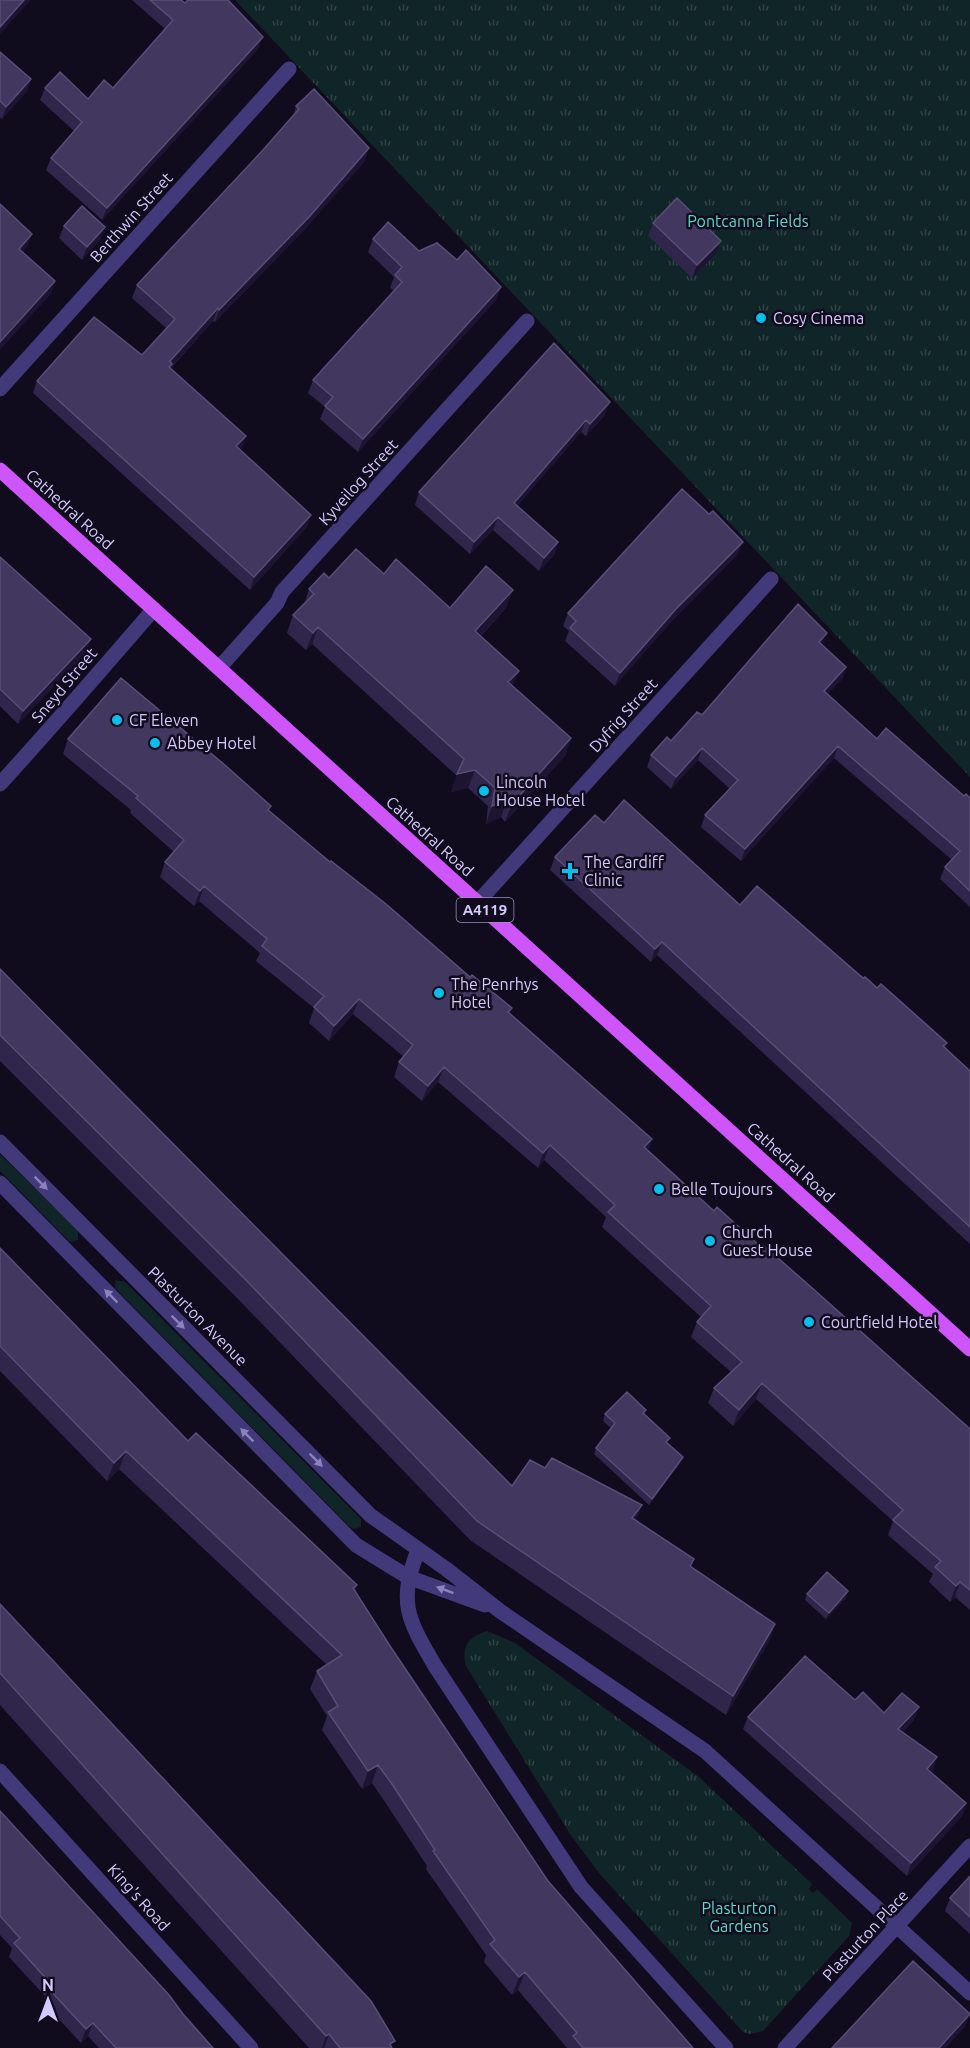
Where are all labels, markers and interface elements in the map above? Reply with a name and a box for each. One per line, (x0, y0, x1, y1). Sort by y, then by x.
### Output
street label: Berthwin Street (86, 168, 176, 265)
park label: Pontcanna Fields (687, 212, 809, 230)
place label: Cosy Cinema (773, 309, 864, 327)
marker: Cosy Cinema (754, 311, 768, 325)
street label: Kyveilog Street (315, 435, 402, 529)
street label: Cathedral Road (23, 465, 117, 553)
street label: Sneyd Street (28, 644, 101, 726)
street label: Dyfrig Street (585, 674, 661, 755)
place label: CF Eleven (129, 711, 199, 729)
marker: CF Eleven (110, 713, 124, 727)
place label: Abbey Hotel (167, 734, 256, 752)
marker: Abbey Hotel (148, 736, 162, 750)
place label: Lincoln House Hotel (496, 773, 585, 809)
marker: Lincoln House Hotel (477, 784, 491, 798)
street label: Cathedral Road (383, 792, 477, 880)
place label: The Cardiff Clinic (584, 853, 665, 889)
marker: The Cardiff Clinic (561, 862, 579, 880)
road number: A4119 (456, 898, 514, 922)
place label: The Penrhys Hotel (451, 975, 538, 1011)
marker: The Penrhys Hotel (432, 986, 446, 1000)
street label: Cathedral Road (744, 1118, 838, 1206)
one-way arrow (34, 1176, 48, 1190)
place label: Belle Toujours (671, 1180, 773, 1198)
marker: Belle Toujours (652, 1182, 666, 1196)
place label: Church Guest House (722, 1223, 813, 1259)
marker: Church Guest House (703, 1234, 717, 1248)
street label: Plasturton Avenue (145, 1263, 251, 1369)
one-way arrow (104, 1289, 118, 1303)
place label: Courtfield Hotel (821, 1313, 937, 1331)
one-way arrow (171, 1315, 186, 1329)
marker: Courtfield Hotel (802, 1315, 816, 1329)
one-way arrow (241, 1428, 255, 1442)
one-way arrow (308, 1453, 322, 1467)
one-way arrow (436, 1585, 454, 1595)
street label: King's Road (104, 1860, 174, 1934)
street label: Plasturton Place (818, 1886, 912, 1984)
park label: Plasturton Gardens (701, 1899, 777, 1935)
north arrow (18, 1970, 78, 2030)
text: N (42, 1976, 54, 1994)

